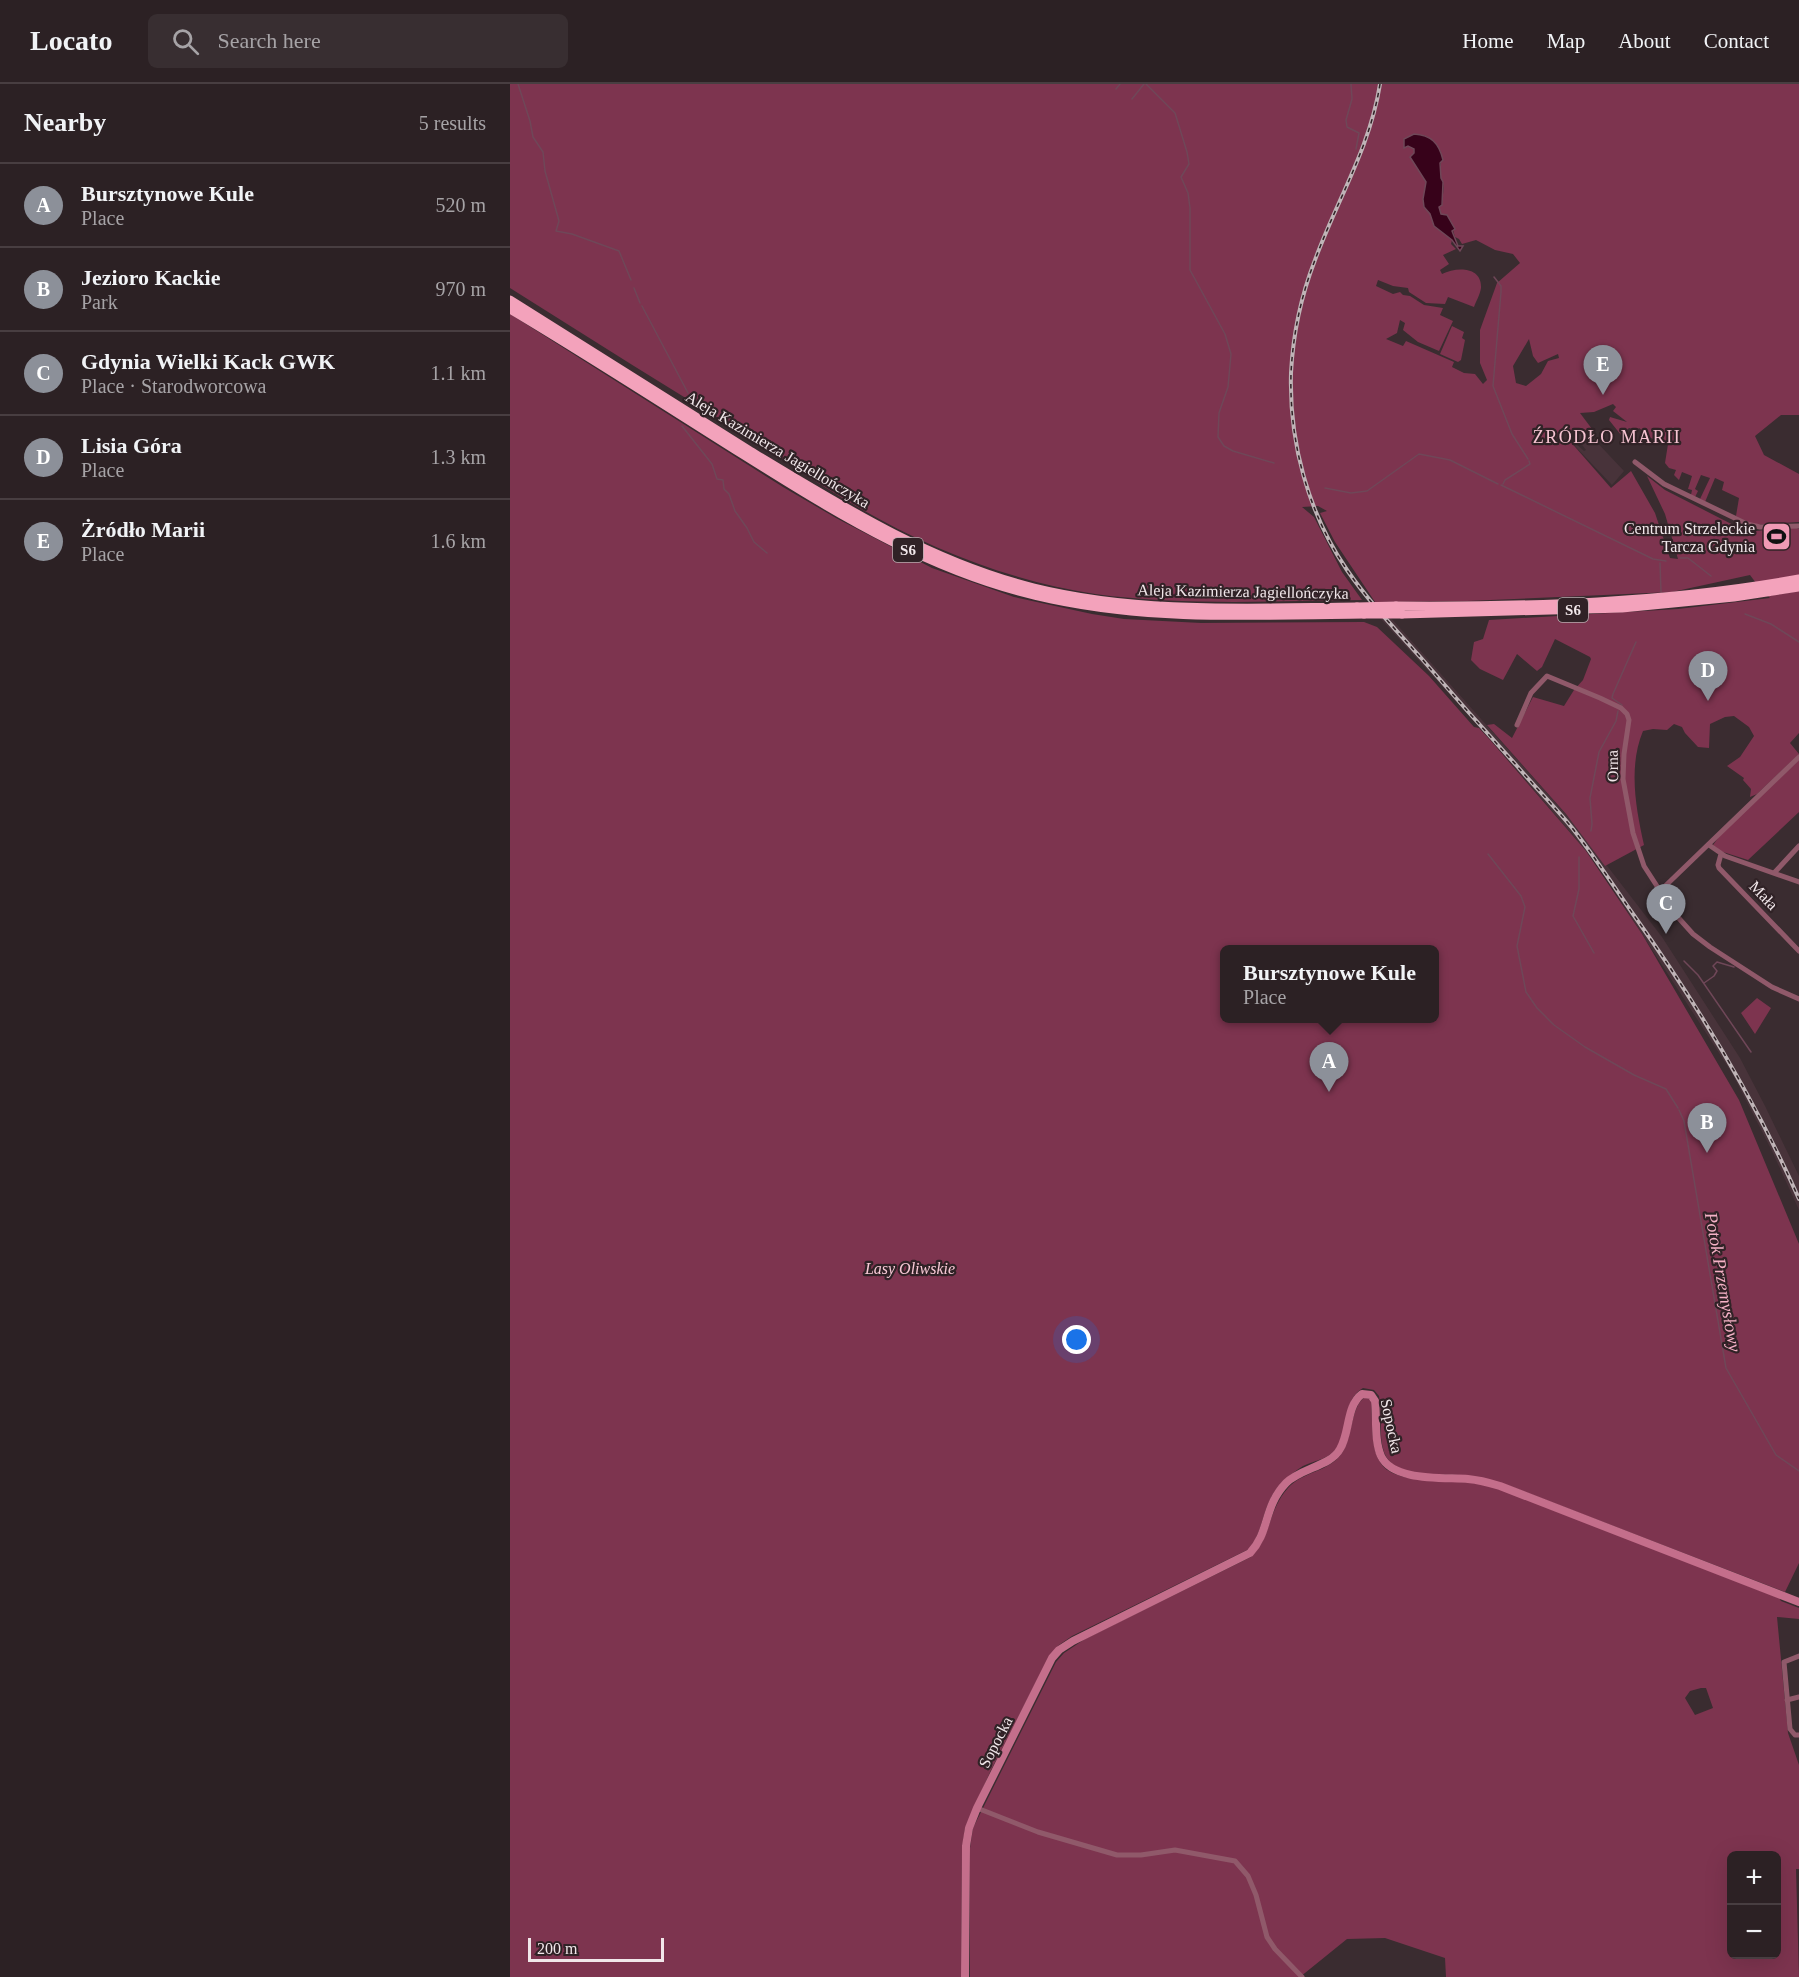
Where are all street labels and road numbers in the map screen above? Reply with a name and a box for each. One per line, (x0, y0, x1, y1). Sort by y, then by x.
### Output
street label: Aleja Kazimierza Jagiellończyka (682, 388, 873, 512)
road number: S6 (893, 538, 923, 562)
street label: Aleja Kazimierza Jagiellończyka (1137, 581, 1349, 603)
road number: S6 (1558, 598, 1588, 622)
street label: Orna (1604, 750, 1621, 782)
street label: Mała (1746, 878, 1781, 913)
street label: Sopocka (1376, 1397, 1406, 1455)
street label: Sopocka (975, 1714, 1016, 1771)

